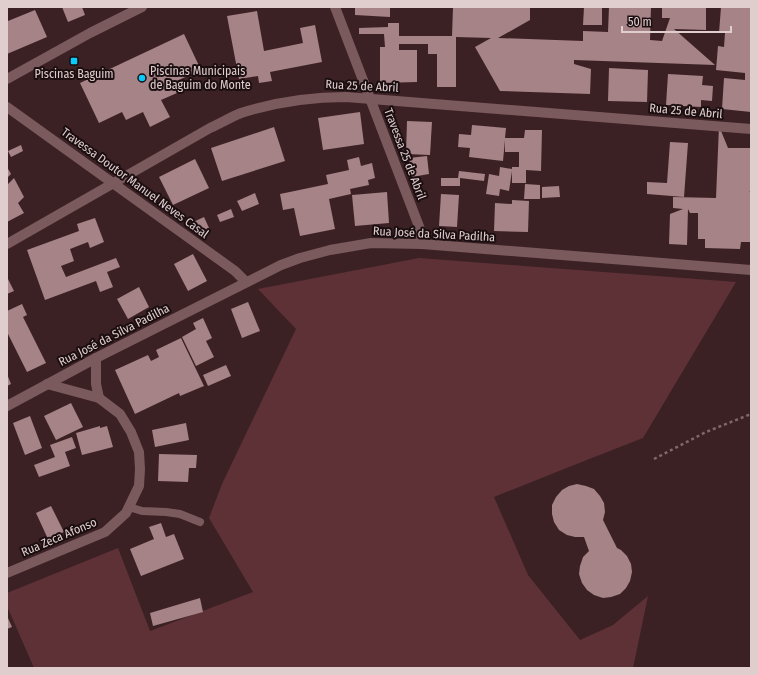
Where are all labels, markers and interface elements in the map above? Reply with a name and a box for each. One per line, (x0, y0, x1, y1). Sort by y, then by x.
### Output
scale bar (622, 8, 731, 34)
text: 50 m (628, 15, 652, 29)
marker: Piscinas Baguim (69, 56, 79, 66)
place label: Piscinas Municipais de Baguim do Monte (150, 64, 251, 92)
place label: Piscinas Baguim (34, 67, 114, 81)
marker: Piscinas Municipais de Baguim do Monte (137, 73, 147, 83)
street label: Rua 25 de Abril (325, 77, 399, 95)
street label: Rua 25 de Abril (649, 101, 723, 121)
street label: Travessa 25 de Abril (381, 106, 429, 202)
street label: Travessa Doutor Manuel Neves Casal (59, 125, 211, 241)
street label: Rua José da Silva Padilha (373, 224, 496, 244)
street label: Rua José da Silva Padilha (56, 301, 172, 369)
street label: Rua Zeca Afonso (19, 515, 99, 559)

